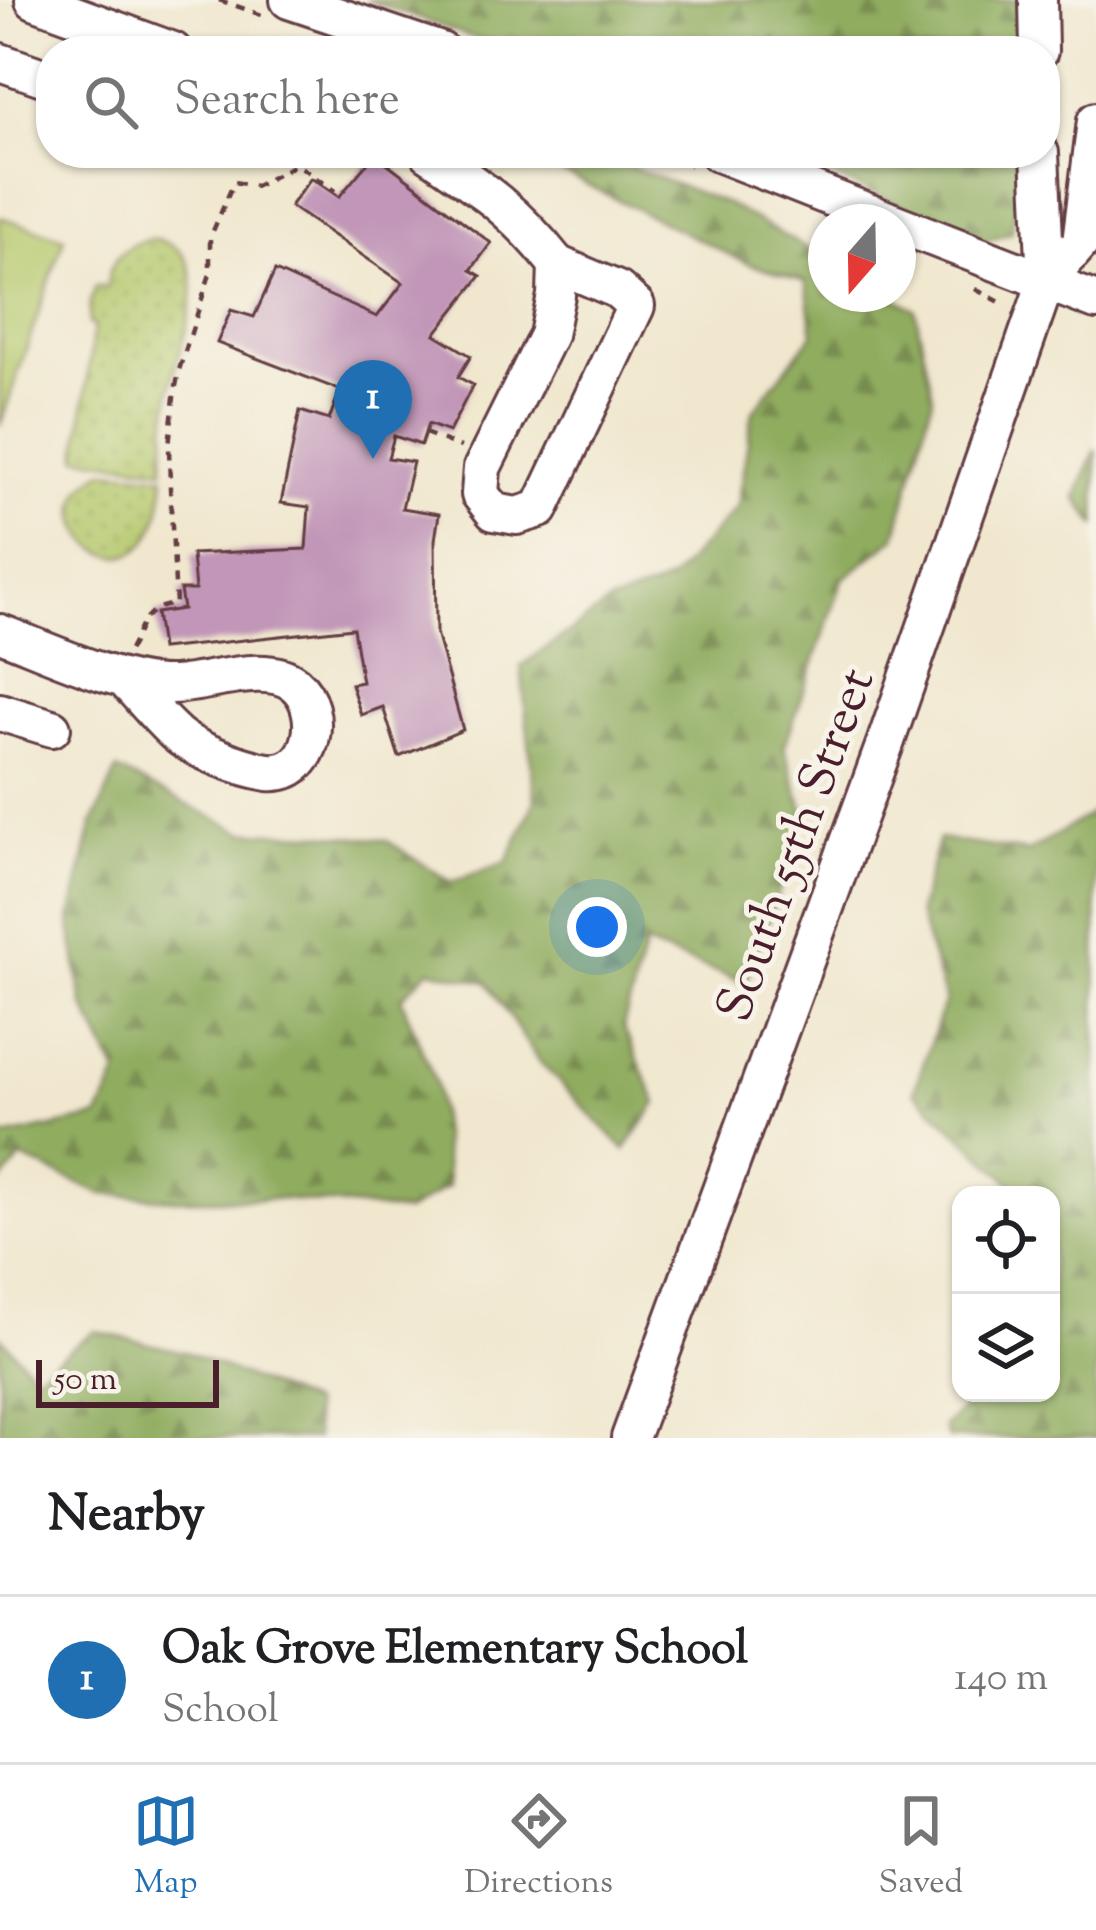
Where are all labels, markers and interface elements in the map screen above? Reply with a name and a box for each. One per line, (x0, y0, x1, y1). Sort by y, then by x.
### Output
search box (36, 36, 1060, 168)
icon: search (78, 69, 144, 135)
text: Search here (174, 70, 400, 135)
north arrow (808, 204, 916, 312)
pin: 1 (334, 360, 412, 459)
street label: South 55th Street (700, 659, 896, 1033)
your location (567, 897, 627, 957)
map controls (952, 1186, 1060, 1402)
button: locate (952, 1186, 1060, 1294)
button: layers (952, 1294, 1060, 1402)
scale bar (36, 1354, 219, 1407)
text: 50 m (54, 1357, 117, 1405)
text: Nearby (48, 1480, 205, 1553)
text: Oak Grove Elementary School (162, 1619, 748, 1684)
text: 1 (80, 1652, 94, 1708)
text: 140 m (954, 1652, 1048, 1708)
text: School (162, 1684, 279, 1740)
tab: Map (133, 1788, 199, 1908)
tab: Directions (464, 1788, 613, 1908)
tab: Saved (879, 1788, 963, 1908)

